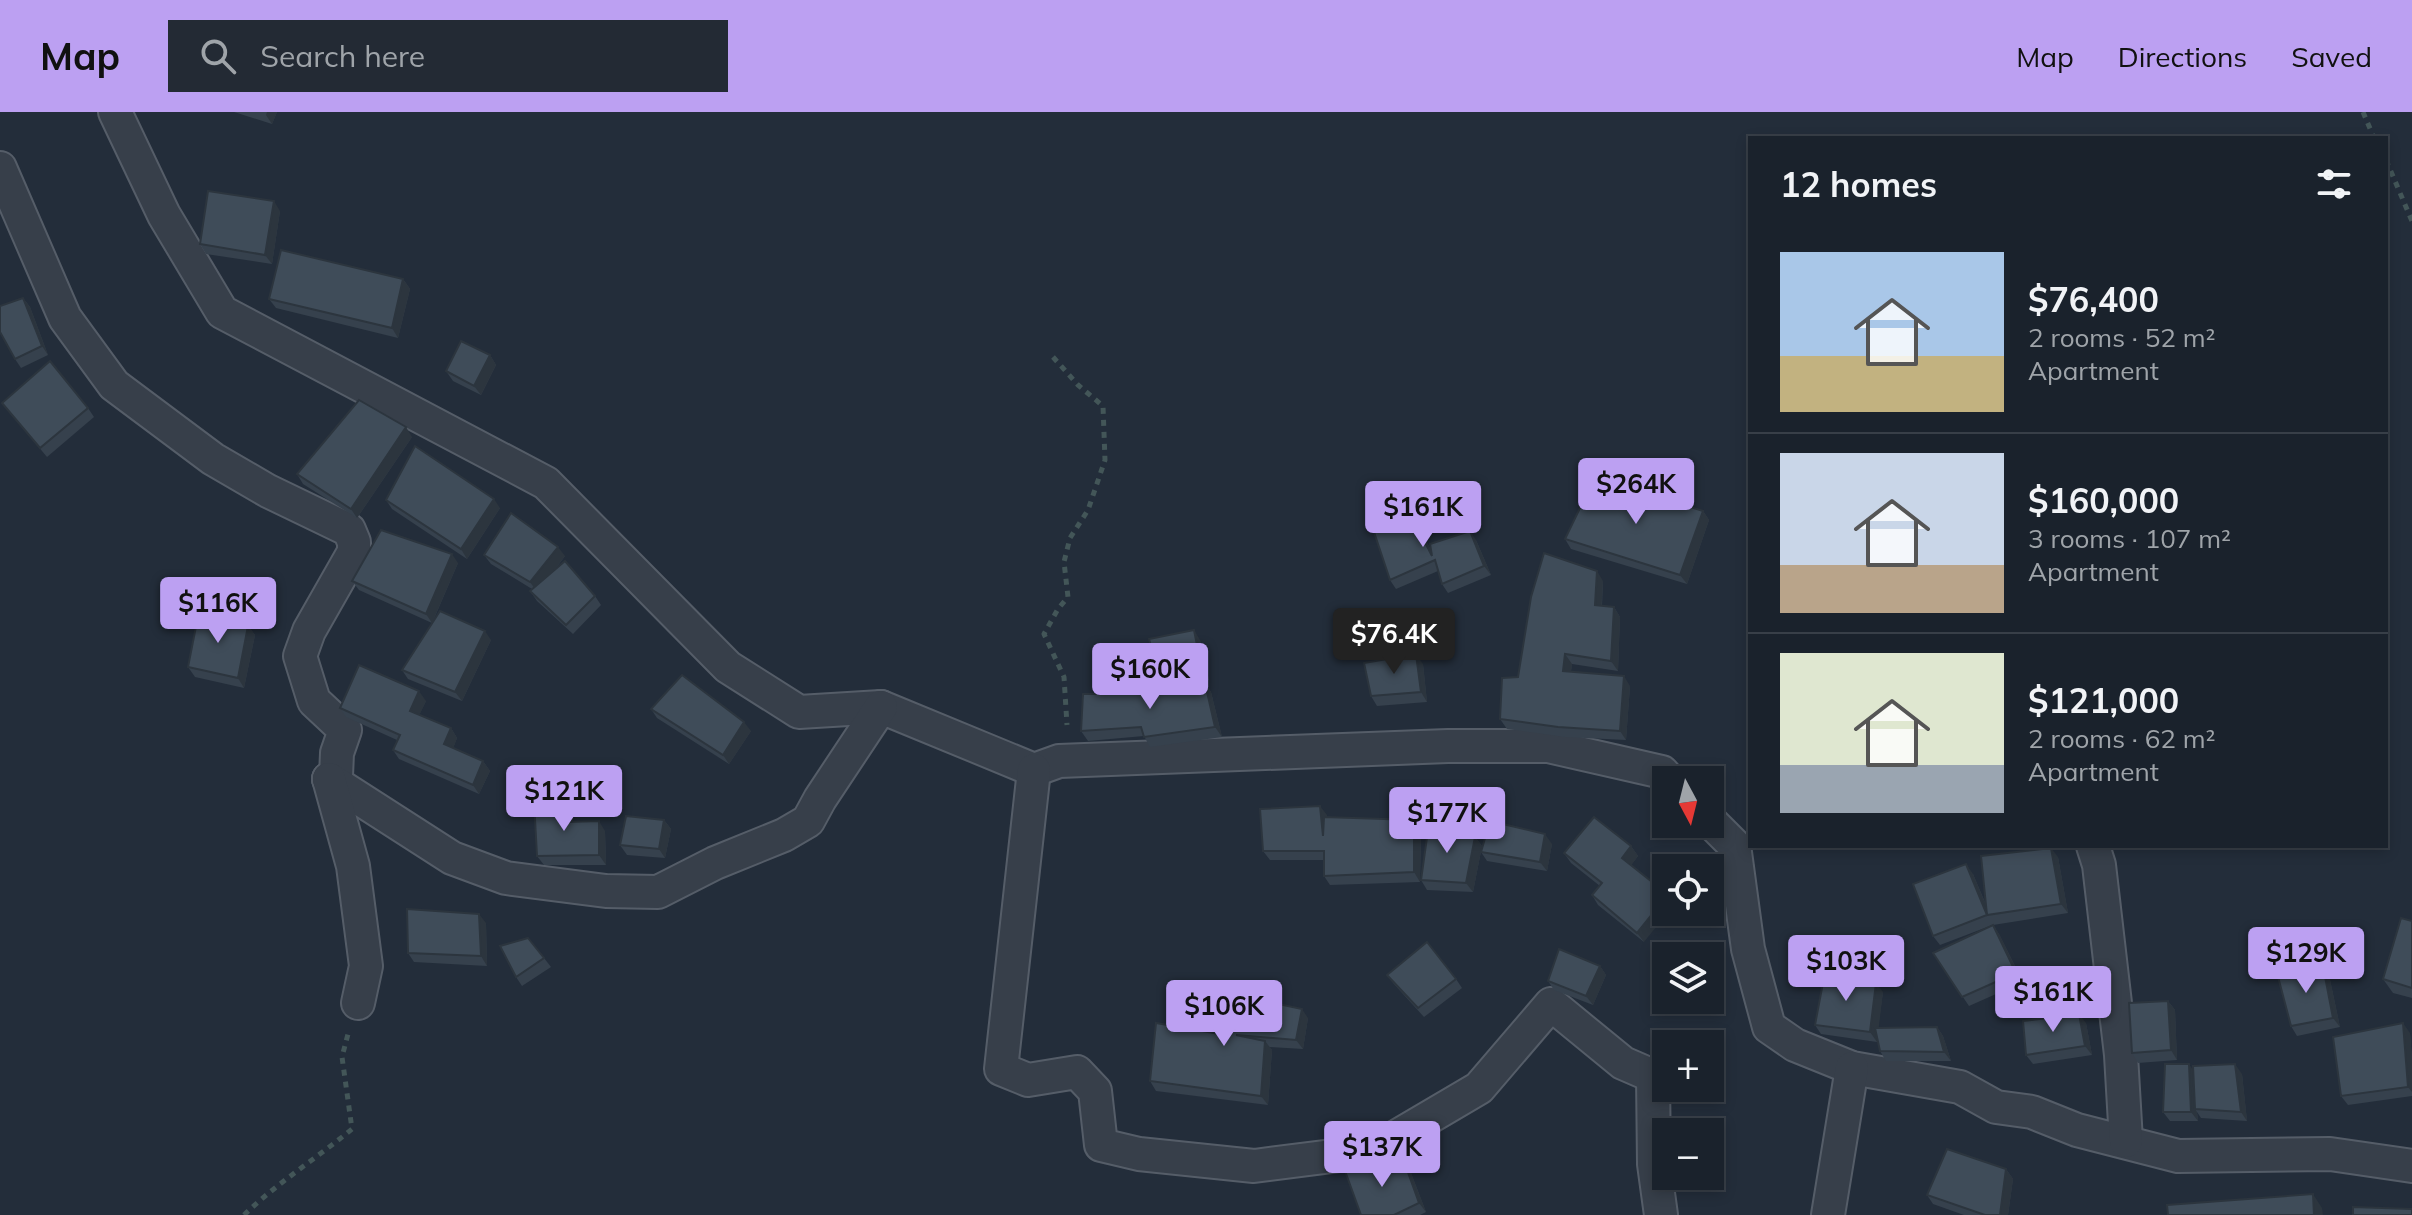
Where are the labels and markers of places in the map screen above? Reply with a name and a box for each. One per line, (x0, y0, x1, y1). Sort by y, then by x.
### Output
pin: $264K (1580, 458, 1692, 526)
pin: $161K (1367, 481, 1479, 549)
pin: $116K (162, 577, 274, 645)
pin: $76.4K (1329, 608, 1459, 676)
pin: $160K (1094, 643, 1206, 711)
pin: $121K (508, 765, 620, 833)
pin: $177K (1391, 787, 1503, 855)
pin: $129K (2250, 927, 2362, 995)
pin: $103K (1790, 935, 1902, 1003)
pin: $161K (1997, 966, 2109, 1034)
pin: $106K (1168, 980, 1280, 1048)
pin: $137K (1326, 1121, 1438, 1189)

